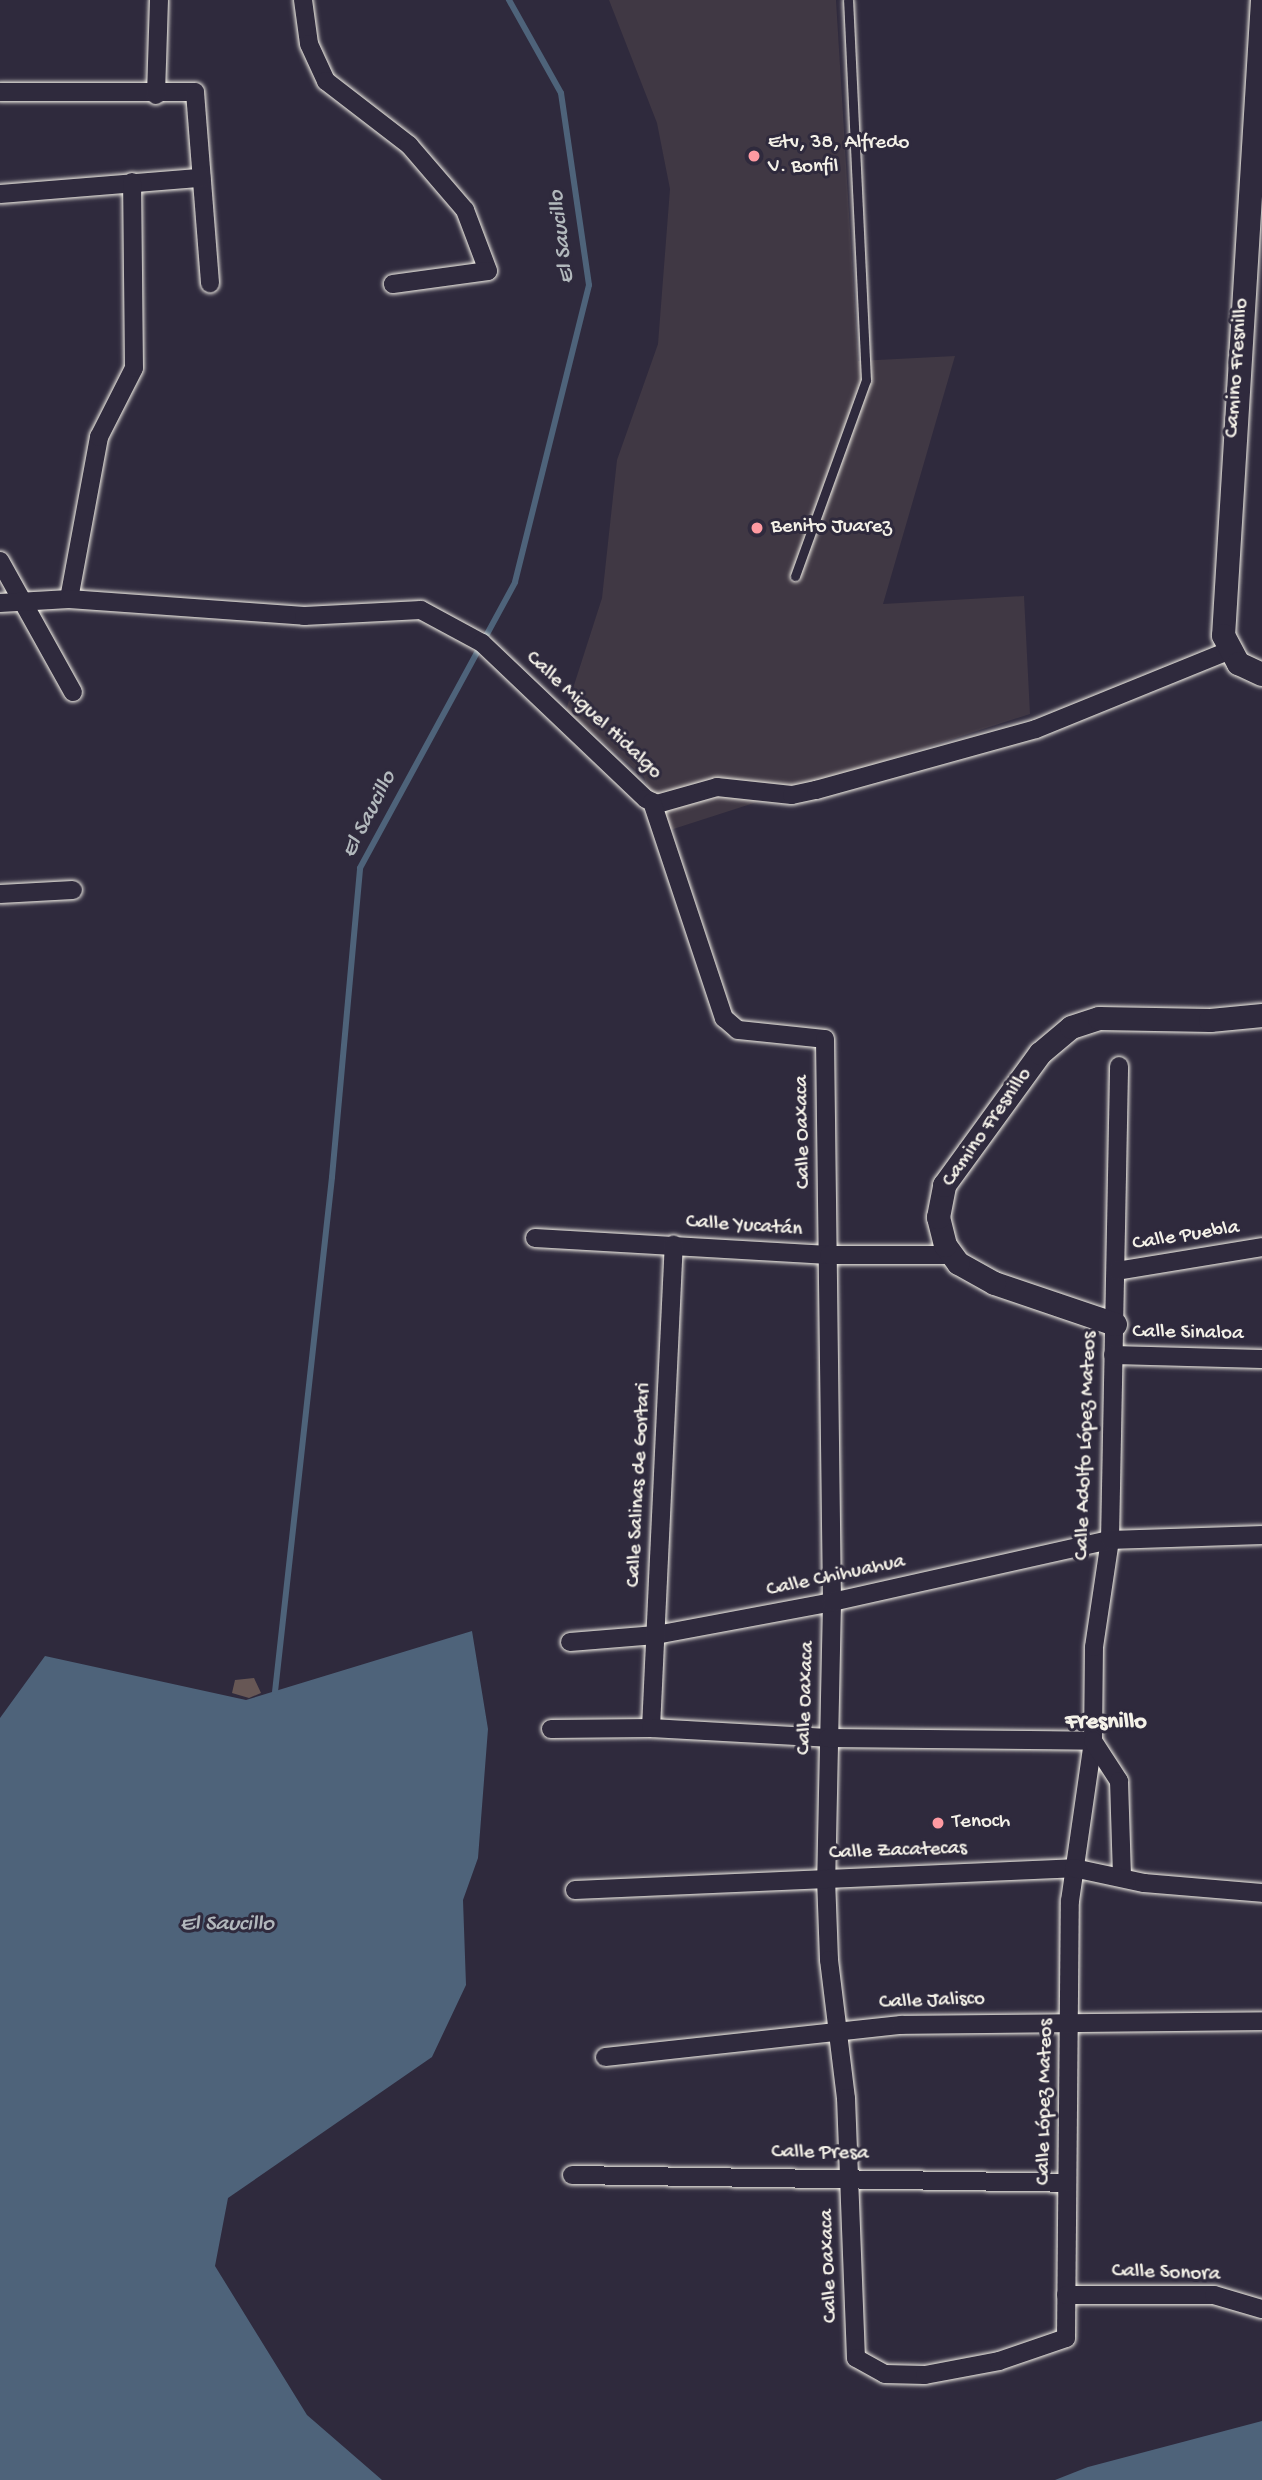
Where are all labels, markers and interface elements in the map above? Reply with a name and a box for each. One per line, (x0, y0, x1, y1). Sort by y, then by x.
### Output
place label: Etv, 38, Alfredo V. Bonfil (768, 131, 909, 181)
marker: Etv, 38, Alfredo V. Bonfil (746, 148, 762, 164)
water label: El Saucillo (544, 189, 582, 285)
street label: Camino Fresnillo (1221, 297, 1255, 439)
place label: Benito Juarez (771, 515, 892, 541)
marker: Benito Juarez (749, 520, 765, 536)
street label: Calle Miguel Hidalgo (520, 646, 666, 786)
water label: El Saucillo (336, 767, 404, 863)
street label: Camino Fresnillo (938, 1064, 1038, 1192)
street label: Calle Oaxaca (790, 1075, 818, 1189)
street label: Calle Yucatán (685, 1210, 803, 1244)
street label: Calle Puebla (1131, 1216, 1241, 1258)
street label: Calle Sinaloa (1132, 1320, 1244, 1348)
street label: Calle Adolfo López Mateos (1070, 1331, 1104, 1561)
street label: Calle Salinas de Gortari (622, 1382, 658, 1588)
street label: Calle Chihuahua (764, 1550, 908, 1604)
street label: Calle Oaxaca (792, 1641, 822, 1755)
district label: Fresnillo (1065, 1709, 1147, 1737)
place label: Tenoch (952, 1810, 1010, 1836)
marker: Tenoch (930, 1815, 946, 1831)
street label: Calle Zacatecas (829, 1837, 967, 1867)
water label: El Saucillo (180, 1911, 274, 1939)
street label: Calle Jalisco (879, 1988, 985, 2016)
street label: Calle López Mateos (1032, 2019, 1060, 2185)
street label: Calle Presa (771, 2141, 869, 2167)
street label: Calle Oaxaca (815, 2209, 845, 2323)
street label: Calle Sonora (1111, 2260, 1221, 2288)

